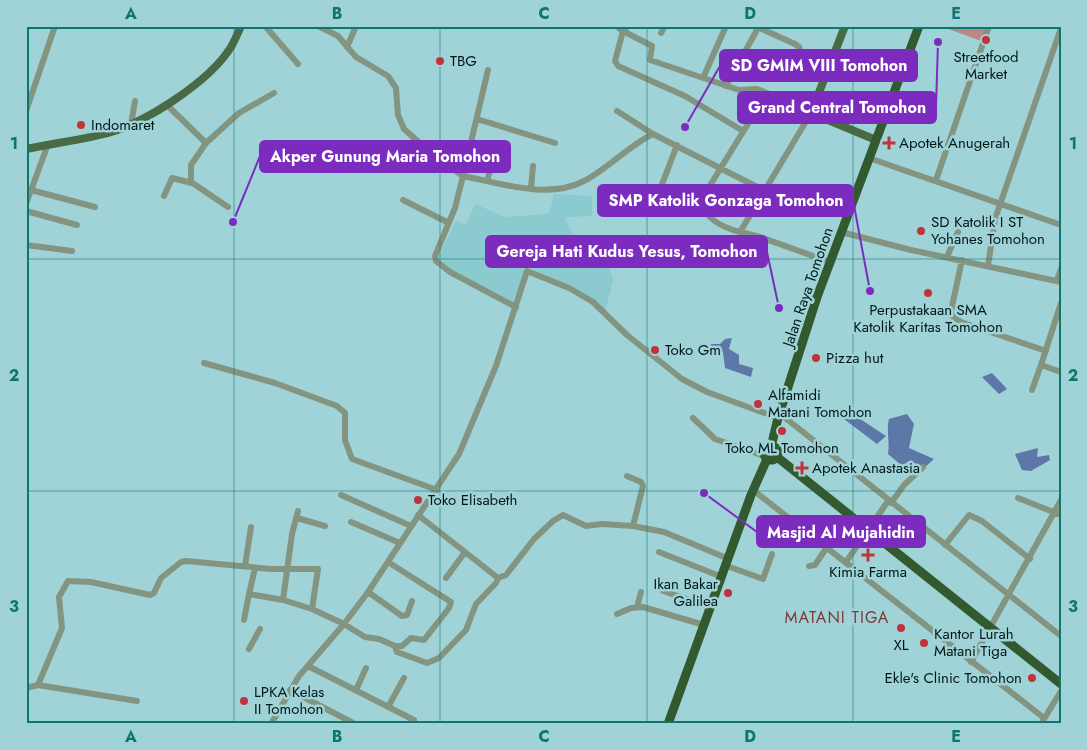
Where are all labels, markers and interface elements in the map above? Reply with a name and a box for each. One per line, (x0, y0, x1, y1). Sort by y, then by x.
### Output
text: A (124, 2, 137, 25)
text: B (332, 2, 342, 25)
text: C (538, 2, 550, 25)
text: D (744, 2, 756, 25)
text: E (951, 2, 961, 25)
marker: Streetfood Market (980, 34, 992, 46)
place label: Streetfood Market (953, 46, 1019, 85)
place label: TBG (450, 50, 477, 72)
callout: SD GMIM VIII Tomohon (720, 50, 917, 81)
text: SD GMIM VIII Tomohon (730, 54, 908, 77)
marker: TBG (434, 55, 446, 67)
callout: Grand Central Tomohon (738, 92, 936, 123)
text: Grand Central Tomohon (748, 96, 926, 119)
place label: Indomaret (91, 114, 155, 136)
marker: Indomaret (75, 119, 87, 131)
text: 1 (10, 132, 18, 155)
place label: Apotek Anugerah (899, 132, 1010, 154)
text: 1 (1069, 132, 1077, 155)
marker: Apotek Anugerah (883, 137, 895, 149)
callout: Akper Gunung Maria Tomohon (260, 141, 510, 172)
text: Akper Gunung Maria Tomohon (269, 145, 500, 168)
callout: SMP Katolik Gonzaga Tomohon (598, 185, 853, 216)
text: SMP Katolik Gonzaga Tomohon (608, 189, 844, 212)
place label: SD Katolik I ST Yohanes Tomohon (931, 211, 1045, 250)
street label: Jalan Raya Tomohon (777, 224, 839, 352)
marker: SD Katolik I ST Yohanes Tomohon (915, 225, 927, 237)
callout: Gereja Hati Kudus Yesus, Tomohon (486, 236, 767, 267)
text: Gereja Hati Kudus Yesus, Tomohon (496, 240, 758, 263)
marker: Perpustakaan SMA Katolik Karitas Tomohon (922, 287, 934, 299)
place label: Perpustakaan SMA Katolik Karitas Tomohon (853, 299, 1003, 338)
place label: Toko Gm (665, 339, 721, 361)
marker: Toko Gm (649, 344, 661, 356)
place label: Pizza hut (826, 347, 884, 369)
marker: Pizza hut (810, 352, 822, 364)
text: 2 (9, 364, 19, 387)
text: 2 (1068, 364, 1078, 387)
place label: Alfamidi Matani Tomohon (768, 384, 872, 423)
marker: Alfamidi Matani Tomohon (752, 398, 764, 410)
marker: Toko ML Tomohon (776, 425, 788, 437)
place label: Toko ML Tomohon (725, 437, 839, 459)
place label: Apotek Anastasia (812, 457, 920, 479)
marker: Apotek Anastasia (796, 462, 808, 474)
place label: Toko Elisabeth (428, 489, 517, 511)
marker: Toko Elisabeth (412, 494, 424, 506)
callout: Masjid Al Mujahidin (757, 516, 925, 547)
text: Masjid Al Mujahidin (767, 521, 915, 544)
marker: Kimia Farma (862, 549, 874, 561)
place label: Kimia Farma (829, 561, 907, 583)
place label: Ikan Bakar Galilea (654, 573, 719, 612)
marker: Ikan Bakar Galilea (722, 587, 734, 599)
text: 3 (9, 595, 19, 618)
text: 3 (1068, 595, 1078, 618)
district label: MATANI TIGA (785, 606, 889, 629)
marker: XL (895, 622, 907, 634)
place label: Kantor Lurah Matani Tiga (934, 623, 1014, 662)
place label: XL (893, 634, 909, 656)
marker: Kantor Lurah Matani Tiga (918, 637, 930, 649)
place label: Ekle's Clinic Tomohon (885, 667, 1022, 689)
marker: Ekle's Clinic Tomohon (1026, 672, 1038, 684)
place label: LPKA Kelas II Tomohon (254, 681, 324, 720)
marker: LPKA Kelas II Tomohon (238, 695, 250, 707)
text: A (124, 725, 137, 748)
text: B (332, 725, 342, 748)
text: C (538, 725, 550, 748)
text: D (744, 725, 756, 748)
text: E (951, 725, 961, 748)

